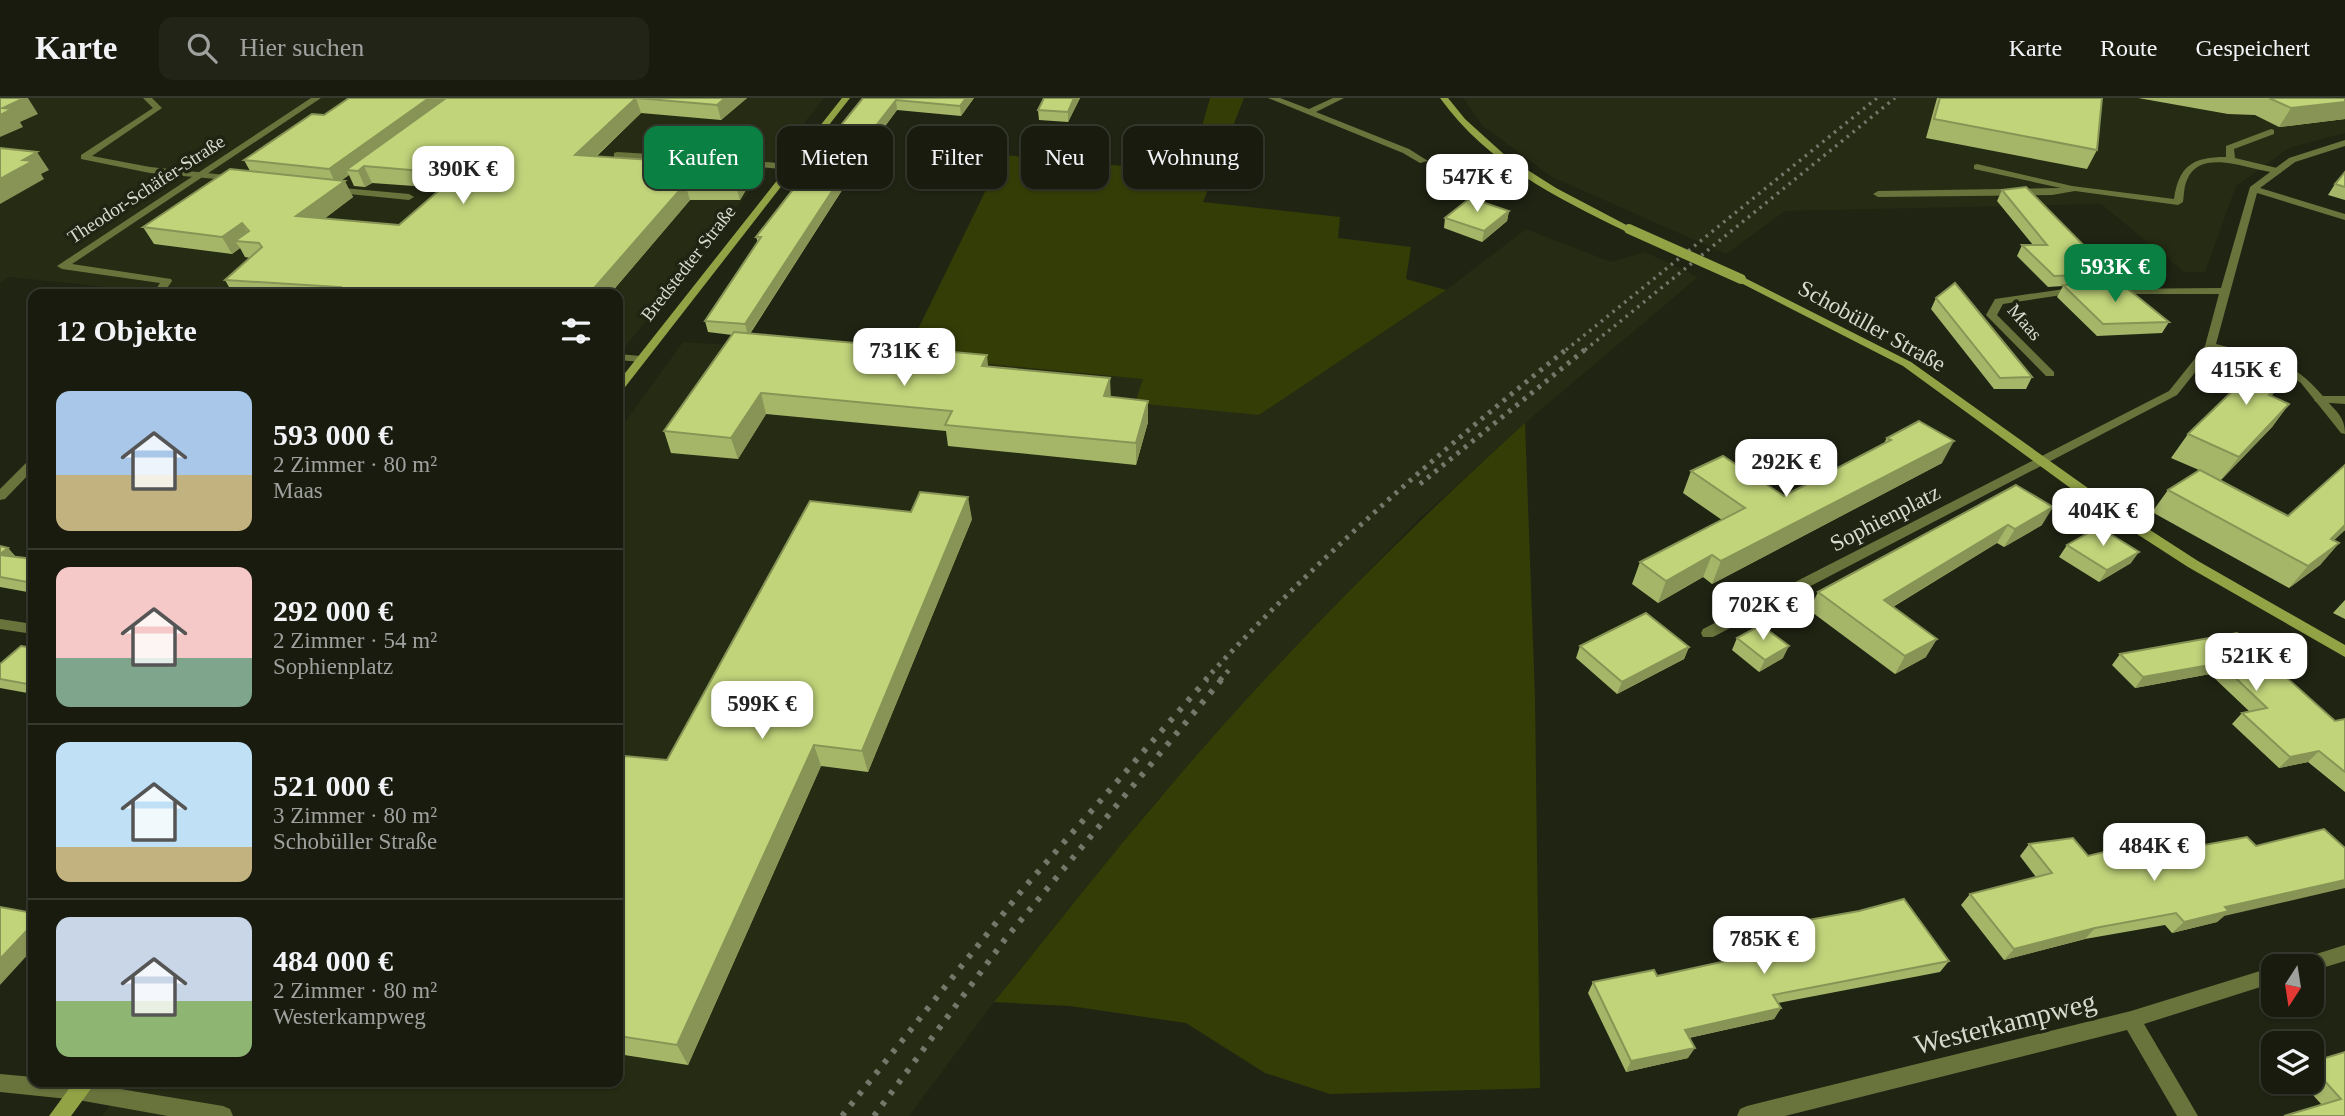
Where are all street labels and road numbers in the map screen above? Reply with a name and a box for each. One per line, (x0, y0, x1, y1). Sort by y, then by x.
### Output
street label: Theodor-Schäfer-Straße (64, 130, 228, 248)
street label: Bredstedter Straße (636, 201, 740, 325)
street label: Schobüller Straße (1794, 275, 1950, 377)
street label: Maas (2004, 300, 2046, 344)
street label: Sophienplatz (1826, 480, 1944, 556)
street label: Westerkampweg (1911, 985, 2099, 1061)

